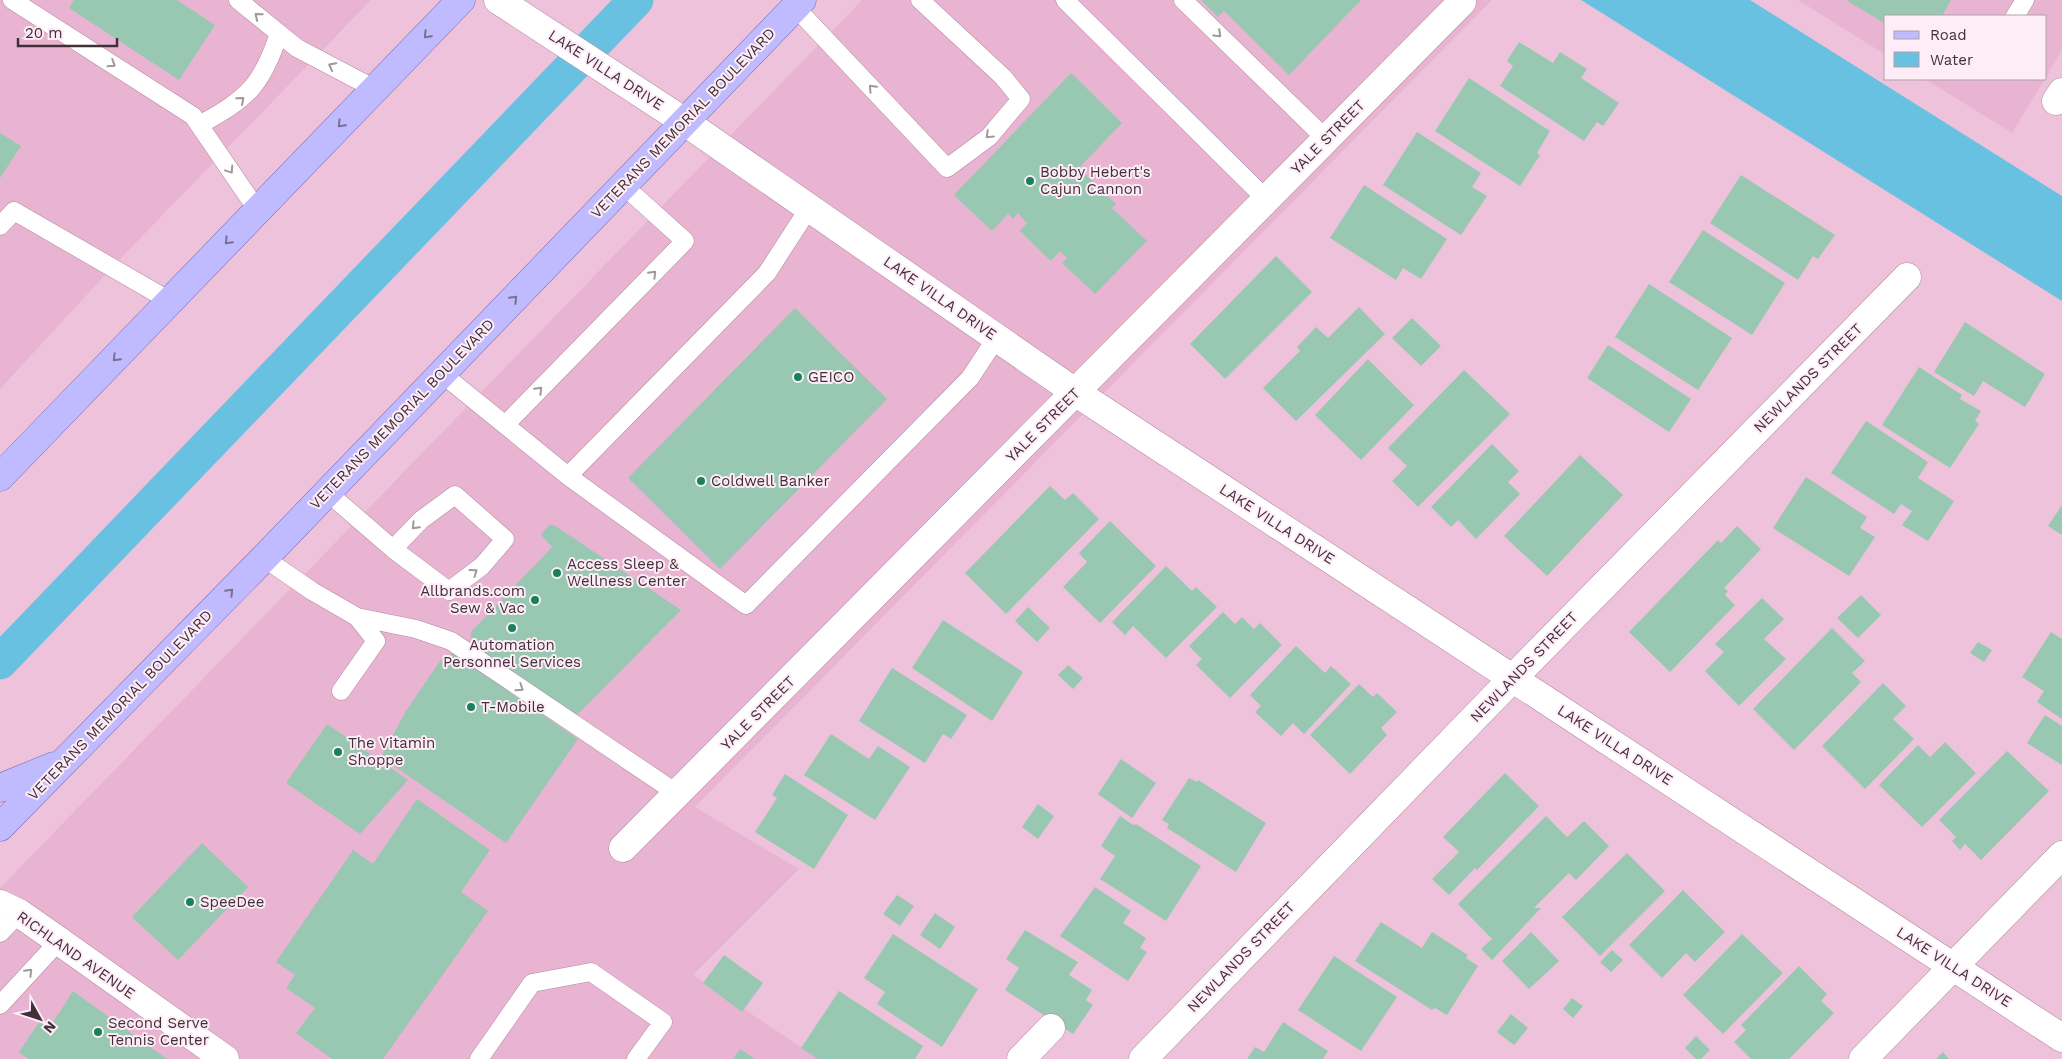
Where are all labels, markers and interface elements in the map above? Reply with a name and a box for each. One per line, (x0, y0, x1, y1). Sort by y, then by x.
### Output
one-way arrow (255, 14, 264, 22)
scale bar (18, 15, 116, 47)
legend (1884, 15, 2047, 80)
text: 20 m (25, 24, 63, 42)
street label: VETERANS MEMORIAL BOULEVARD (587, 24, 779, 222)
street label: LAKE VILLA DRIVE (545, 26, 667, 114)
text: Road (1930, 26, 1967, 44)
one-way arrow (1212, 28, 1221, 37)
one-way arrow (424, 29, 433, 38)
text: Water (1930, 51, 1973, 69)
one-way arrow (106, 58, 115, 67)
one-way arrow (329, 62, 338, 72)
one-way arrow (869, 85, 878, 94)
street label: YALE STREET (1287, 96, 1369, 178)
one-way arrow (235, 97, 244, 106)
one-way arrow (338, 118, 347, 127)
one-way arrow (985, 129, 994, 138)
place label: Bobby Hebert's Cajun Cannon (1040, 163, 1151, 198)
one-way arrow (224, 165, 233, 174)
marker: Bobby Hebert's Cajun Cannon (1024, 175, 1036, 187)
one-way arrow (225, 235, 234, 244)
street label: LAKE VILLA DRIVE (880, 252, 1000, 344)
one-way arrow (647, 271, 656, 280)
one-way arrow (508, 296, 517, 305)
street label: VETERANS MEMORIAL BOULEVARD (306, 315, 498, 513)
street label: NEWLANDS STREET (1750, 320, 1866, 436)
one-way arrow (113, 352, 122, 361)
place label: GEICO (808, 368, 854, 386)
marker: GEICO (792, 371, 804, 383)
street label: YALE STREET (1002, 384, 1084, 466)
one-way arrow (533, 387, 542, 396)
place label: Coldwell Banker (711, 472, 830, 490)
marker: Coldwell Banker (695, 475, 707, 487)
street label: LAKE VILLA DRIVE (1216, 480, 1338, 568)
one-way arrow (412, 520, 421, 529)
place label: Access Sleep & Wellness Center (567, 555, 687, 590)
marker: Access Sleep & Wellness Center (551, 567, 563, 579)
one-way arrow (468, 569, 478, 578)
place label: Allbrands.com Sew & Vac (420, 582, 525, 617)
one-way arrow (224, 589, 233, 598)
marker: Allbrands.com Sew & Vac (529, 594, 541, 606)
street label: VETERANS MEMORIAL BOULEVARD (24, 606, 216, 804)
street label: NEWLANDS STREET (1467, 608, 1581, 726)
marker: Automation Personnel Services (506, 622, 518, 634)
place label: Automation Personnel Services (443, 636, 581, 671)
street label: YALE STREET (717, 672, 799, 754)
one-way arrow (514, 682, 524, 691)
place label: T-Mobile (481, 698, 545, 716)
marker: T-Mobile (465, 701, 477, 713)
street label: LAKE VILLA DRIVE (1554, 701, 1676, 789)
place label: The Vitamin Shoppe (348, 734, 435, 769)
marker: The Vitamin Shoppe (332, 746, 344, 758)
place label: SpeeDee (200, 893, 264, 911)
marker: SpeeDee (184, 896, 196, 908)
street label: NEWLANDS STREET (1184, 898, 1298, 1016)
street label: RICHLAND AVENUE (13, 907, 139, 1003)
street label: LAKE VILLA DRIVE (1893, 923, 2015, 1011)
one-way arrow (23, 969, 32, 978)
north arrow (15, 994, 65, 1044)
place label: Second Serve Tennis Center (108, 1014, 209, 1049)
text: N (40, 1018, 59, 1036)
marker: Second Serve Tennis Center (92, 1026, 104, 1038)

